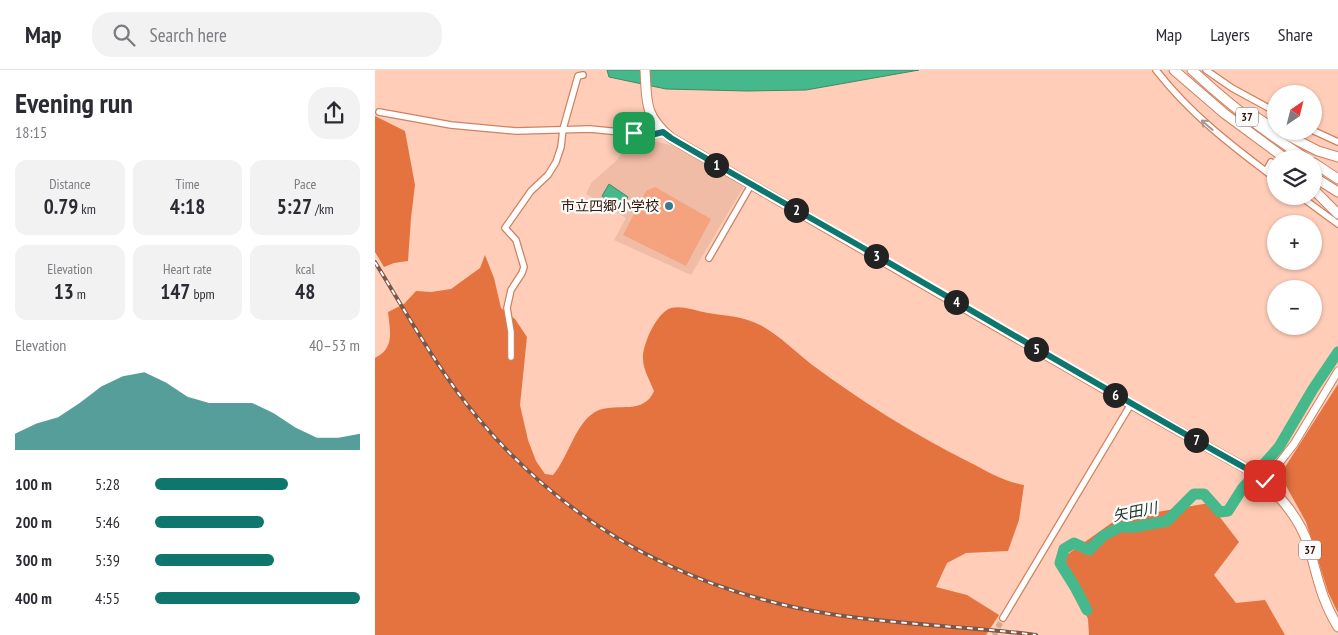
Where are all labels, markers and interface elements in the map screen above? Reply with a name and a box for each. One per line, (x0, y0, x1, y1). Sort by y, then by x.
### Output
search box (92, 12, 442, 57)
text: Map (25, 19, 62, 50)
icon: search (110, 21, 138, 49)
text: Search here (150, 23, 227, 47)
text: Map (1156, 23, 1182, 46)
text: Layers (1210, 23, 1250, 46)
text: Share (1278, 23, 1313, 46)
text: Evening run (15, 84, 133, 121)
north arrow (1267, 85, 1323, 140)
map controls (1267, 85, 1322, 335)
button: share (308, 87, 360, 139)
road number: 37 (1236, 108, 1258, 126)
pin (613, 112, 655, 154)
icon: arrive (620, 119, 648, 147)
one-way arrow (1201, 120, 1214, 131)
text: 18:15 (15, 122, 47, 142)
button: layers (1267, 150, 1322, 205)
pin: 1 (703, 152, 729, 178)
text: 1 (713, 156, 720, 174)
text: Distance (49, 175, 90, 193)
text: Time (175, 175, 200, 193)
text: Pace (294, 175, 316, 193)
text: 0.79 (44, 193, 78, 220)
text: 4:18 (170, 193, 205, 220)
text: 5:27 (277, 193, 312, 220)
place label: 市立四郷小学校 (561, 197, 659, 215)
pin: 2 (783, 198, 809, 222)
text: km (78, 200, 96, 218)
text: /km (312, 200, 334, 218)
marker: 市立四郷小学校 (663, 200, 675, 212)
text: 2 (793, 201, 800, 219)
button: + (1267, 215, 1322, 270)
pin: 3 (863, 244, 889, 268)
text: 3 (873, 247, 880, 265)
text: Elevation (47, 260, 92, 278)
text: Heart rate (163, 260, 212, 278)
text: kcal (296, 260, 315, 278)
text: 13 (54, 278, 74, 305)
text: 147 (160, 278, 190, 305)
text: 48 (295, 278, 315, 305)
button: − (1267, 280, 1322, 335)
text: m (74, 285, 86, 303)
text: bpm (190, 285, 215, 303)
pin: 4 (943, 290, 969, 314)
text: 4 (953, 293, 960, 311)
text: Elevation (15, 335, 66, 355)
text: 40–53 m (309, 335, 360, 355)
pin: 5 (1023, 336, 1049, 362)
text: 5 (1033, 340, 1040, 358)
pin: 6 (1103, 382, 1127, 408)
text: 6 (1112, 386, 1119, 404)
pin: 7 (1183, 428, 1209, 452)
text: 7 (1193, 431, 1200, 449)
pin (1244, 460, 1286, 502)
icon: check (1251, 467, 1279, 495)
text: 100 m (15, 474, 52, 494)
text: 5:28 (95, 474, 120, 494)
water label: 矢田川 (1111, 498, 1161, 525)
text: 200 m (15, 512, 52, 532)
text: 5:46 (95, 512, 120, 532)
road number: 37 (1299, 540, 1321, 560)
text: 300 m (15, 550, 52, 570)
text: 5:39 (95, 550, 120, 570)
text: 400 m (15, 588, 52, 608)
text: 4:55 (95, 588, 120, 608)

